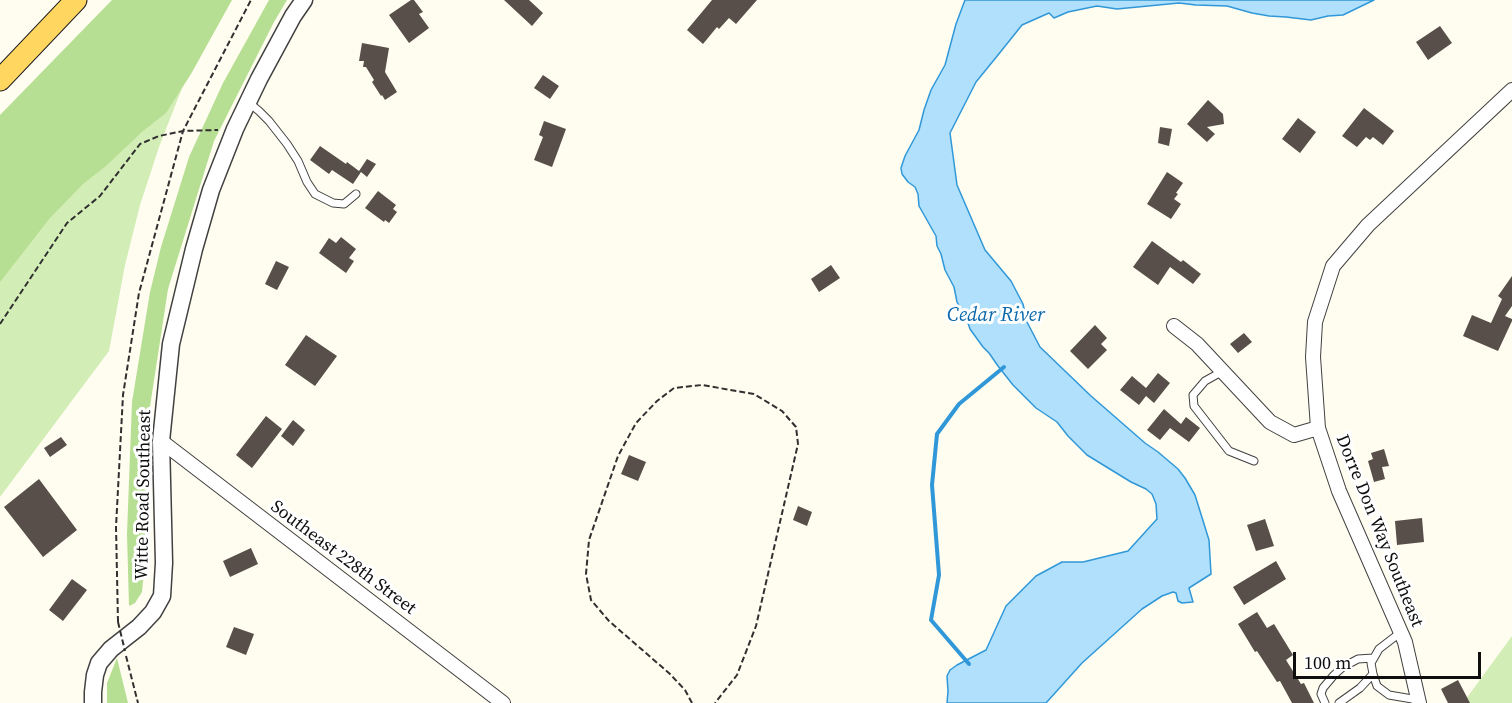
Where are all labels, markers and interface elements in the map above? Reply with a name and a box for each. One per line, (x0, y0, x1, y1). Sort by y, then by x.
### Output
water label: Cedar River (947, 304, 1045, 328)
street label: Witte Road Southeast (132, 410, 156, 580)
street label: Dorre Don Way Southeast (1331, 432, 1427, 630)
street label: Southeast 228th Street (266, 496, 420, 620)
scale bar (1296, 640, 1484, 678)
text: 100 m (1304, 650, 1351, 675)

